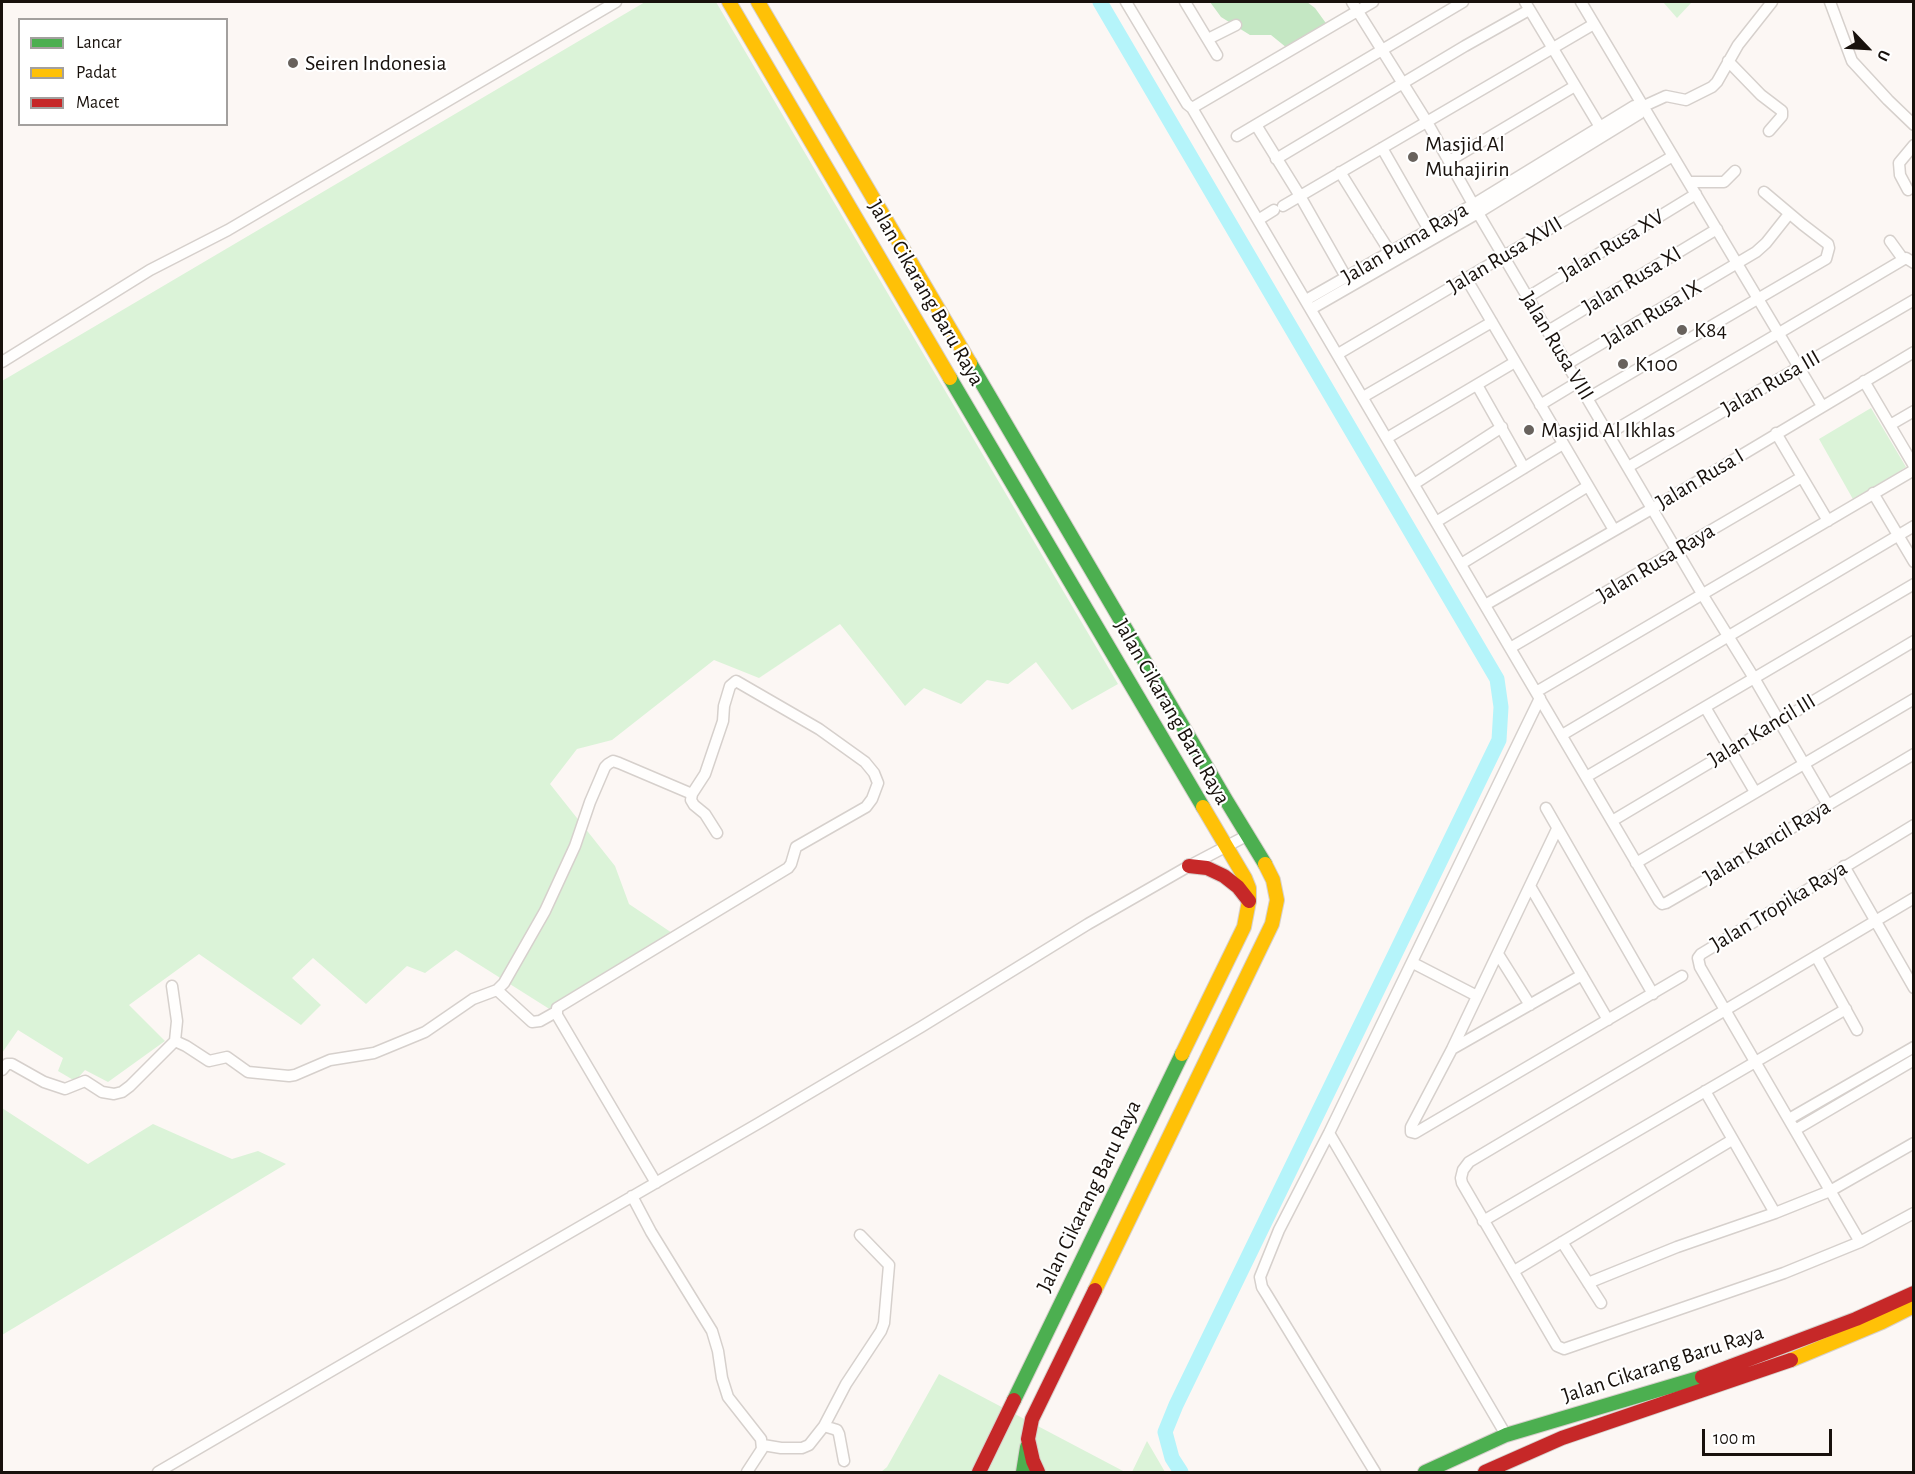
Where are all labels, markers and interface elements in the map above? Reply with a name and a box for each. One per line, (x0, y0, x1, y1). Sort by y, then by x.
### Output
legend (18, 18, 228, 126)
north arrow (1837, 18, 1897, 78)
text: Lancar (76, 34, 122, 52)
text: U (1874, 48, 1893, 64)
place label: Seiren Indonesia (305, 50, 447, 76)
marker: Seiren Indonesia (286, 56, 300, 70)
text: Padat (76, 64, 117, 82)
text: Macet (76, 94, 119, 112)
place label: Masjid Al Muhajirin (1425, 131, 1510, 182)
marker: Masjid Al Muhajirin (1406, 150, 1420, 164)
street label: Jalan Cikarang Baru Raya (862, 195, 990, 391)
street label: Jalan Puma Raya (1337, 196, 1473, 290)
street label: Jalan Rusa XV (1555, 203, 1669, 287)
street label: Jalan Rusa XVII (1443, 210, 1567, 300)
street label: Jalan Rusa XI (1578, 240, 1686, 320)
street label: Jalan Rusa IX (1598, 274, 1706, 354)
street label: Jalan Rusa VIII (1514, 287, 1600, 405)
place label: K84 (1694, 317, 1727, 343)
marker: K84 (1675, 323, 1689, 337)
street label: Jalan Rusa III (1717, 344, 1825, 422)
place label: K100 (1635, 351, 1678, 377)
marker: K100 (1616, 357, 1630, 371)
place label: Masjid Al Ikhlas (1541, 417, 1675, 443)
marker: Masjid Al Ikhlas (1522, 423, 1536, 437)
street label: Jalan Rusa I (1651, 443, 1749, 515)
street label: Jalan Rusa Raya (1592, 518, 1720, 608)
street label: Jalan Cikarang Baru Raya (1108, 614, 1236, 810)
street label: Jalan Kancil III (1704, 688, 1820, 772)
street label: Jalan Kancil Raya (1699, 794, 1835, 890)
street label: Jalan Tropika Raya (1706, 855, 1852, 957)
street label: Jalan Cikarang Baru Raya (1031, 1096, 1147, 1296)
street label: Jalan Cikarang Baru Raya (1559, 1319, 1767, 1409)
scale bar (1705, 1417, 1836, 1455)
text: 100 m (1713, 1430, 1756, 1448)

